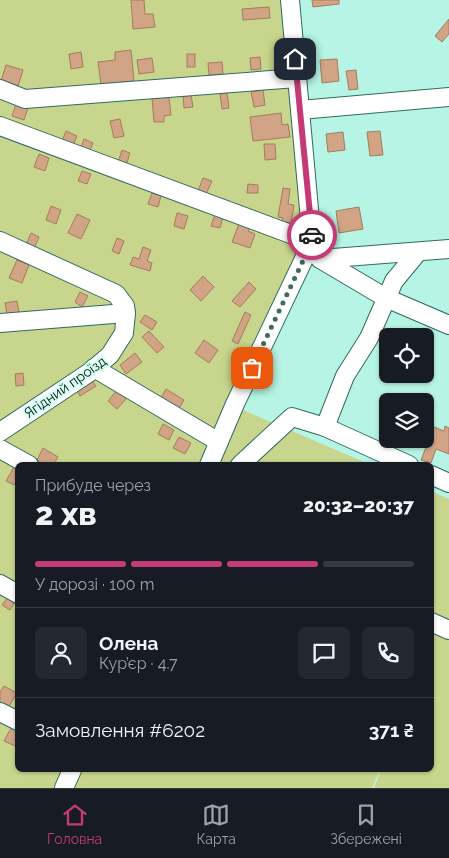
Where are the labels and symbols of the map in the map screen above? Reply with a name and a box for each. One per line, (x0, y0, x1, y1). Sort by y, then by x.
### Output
pin (274, 38, 316, 80)
courier (287, 210, 337, 260)
pin (231, 347, 273, 389)
street label: Ягідний проїзд (21, 353, 109, 421)

